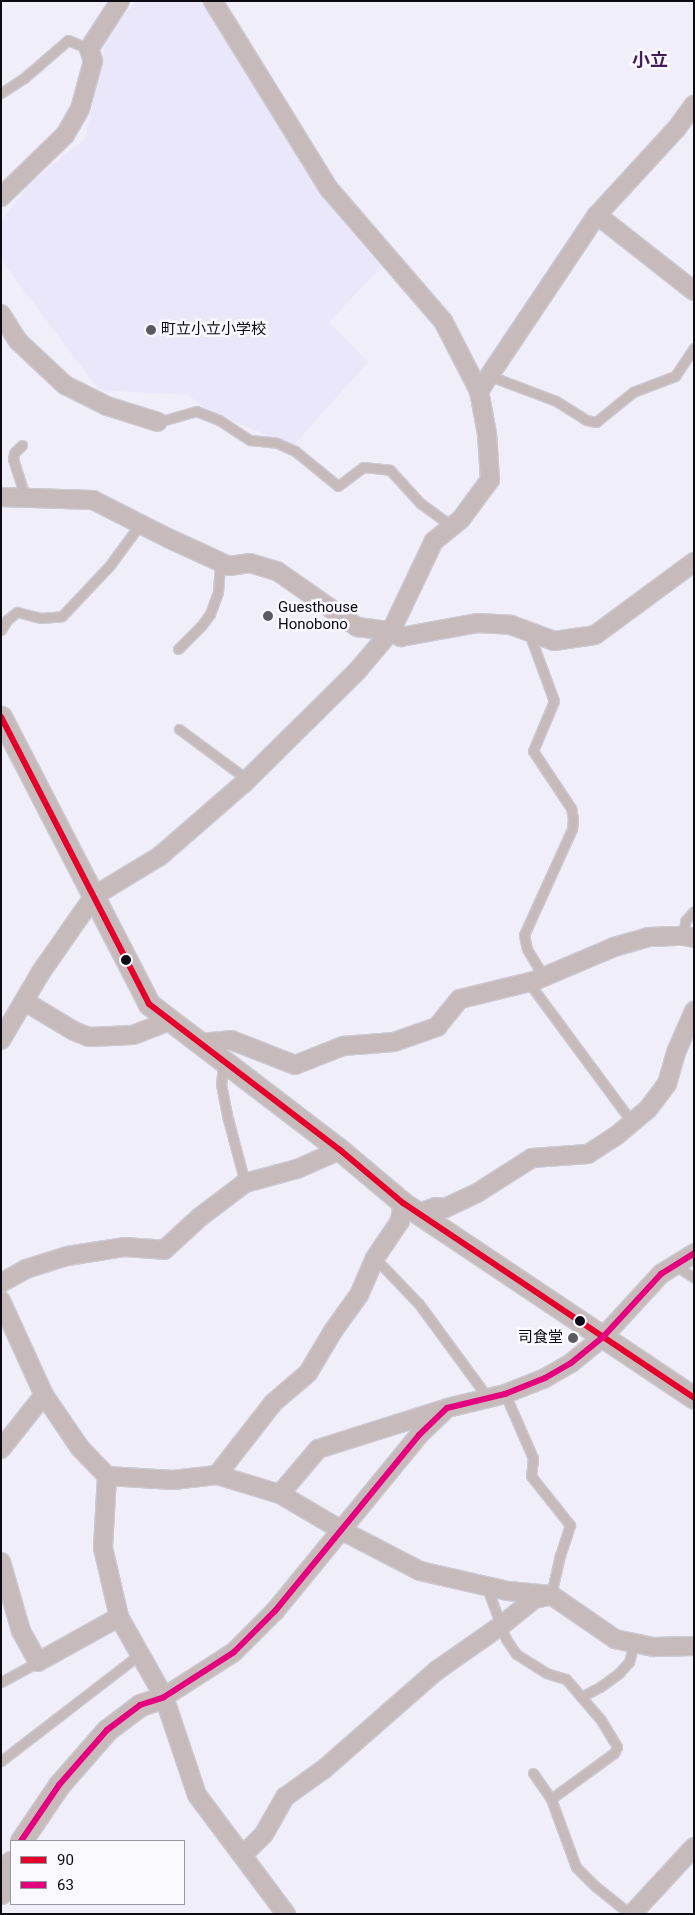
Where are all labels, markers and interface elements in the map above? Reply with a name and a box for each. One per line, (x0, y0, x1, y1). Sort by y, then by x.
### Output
district label: 小立 (632, 49, 668, 71)
place label: 町立小立小学校 (161, 321, 266, 339)
marker: 町立小立小学校 (145, 324, 157, 336)
place label: Guesthouse Honobono (278, 598, 358, 633)
marker: Guesthouse Honobono (262, 610, 274, 622)
unlabelled marker (121, 955, 131, 965)
unlabelled marker (575, 1316, 585, 1326)
place label: 司食堂 (518, 1329, 563, 1347)
marker: 司食堂 (567, 1332, 579, 1344)
legend (10, 1840, 185, 1905)
text: 90 (57, 1851, 74, 1869)
text: 63 (57, 1876, 74, 1894)

